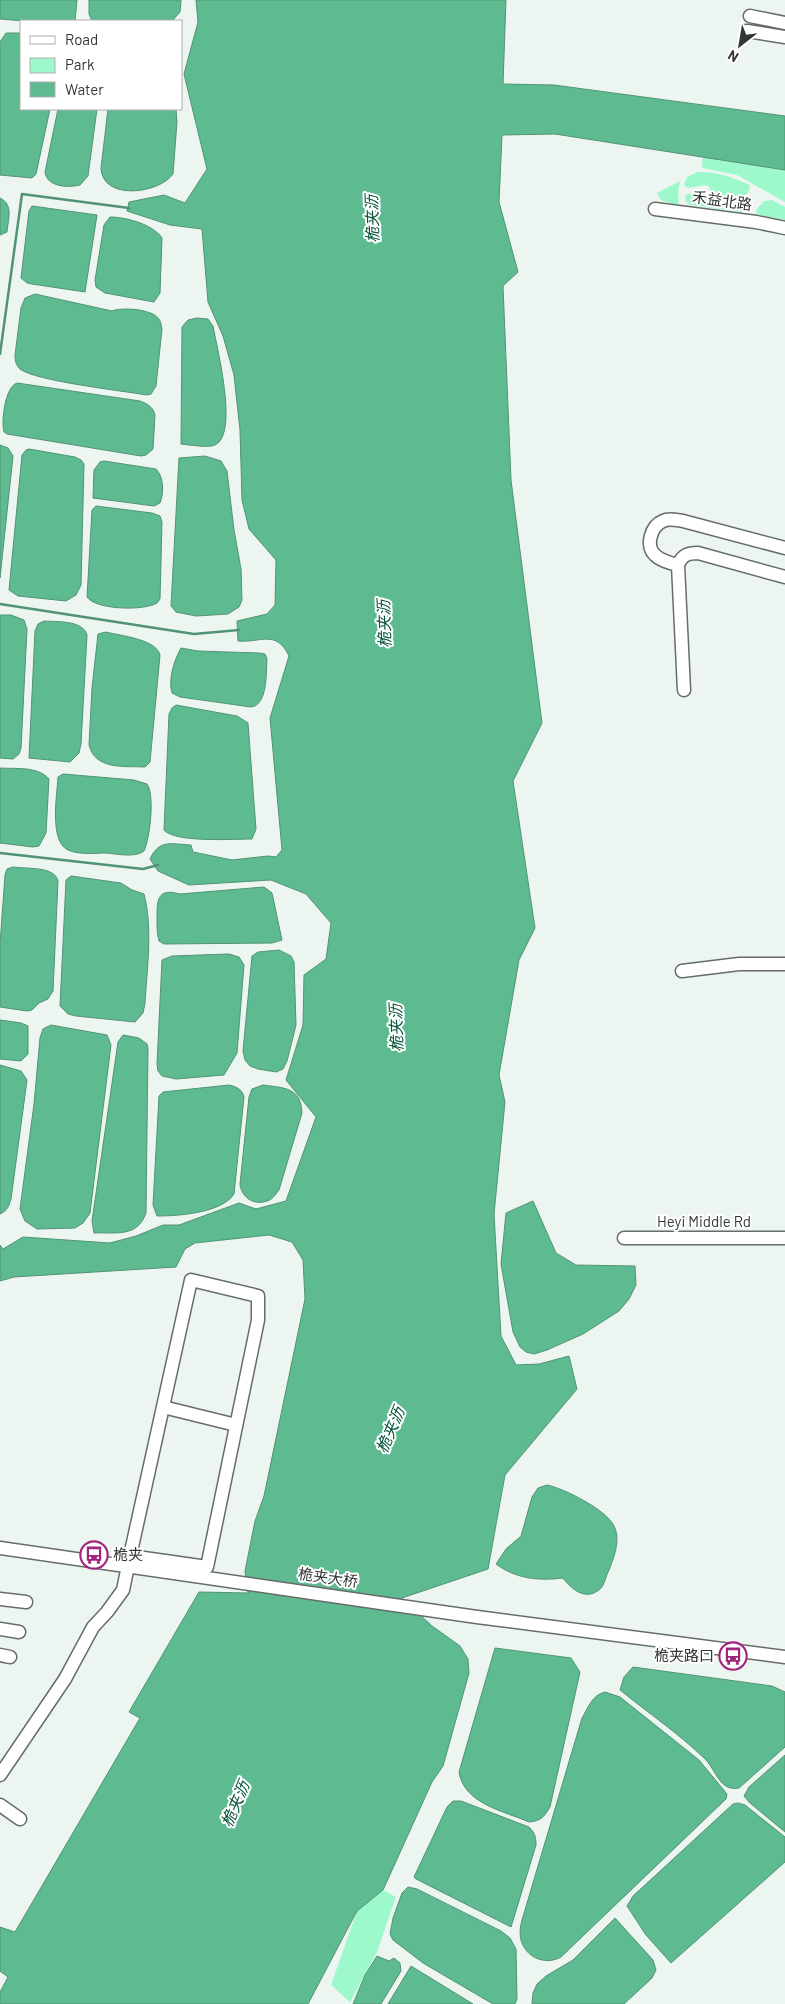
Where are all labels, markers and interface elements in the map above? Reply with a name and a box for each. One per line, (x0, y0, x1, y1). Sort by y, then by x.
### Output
legend (20, 20, 182, 110)
north arrow (715, 20, 765, 70)
text: Road (65, 30, 98, 48)
text: N (725, 47, 741, 66)
text: Park (65, 55, 95, 73)
text: Water (65, 80, 104, 98)
street label: 禾益北路 (691, 187, 753, 213)
water label: 桅夹沥 (361, 192, 382, 243)
water label: 桅夹沥 (373, 597, 394, 648)
water label: 桅夹沥 (385, 1001, 406, 1052)
street label: Heyi Middle Rd (657, 1212, 751, 1230)
water label: 桅夹沥 (371, 1401, 409, 1456)
bus stop icon: 桅夹 (79, 1540, 109, 1570)
place label: 桅夹 (113, 1545, 143, 1563)
street label: 桅夹大桥 (297, 1564, 359, 1590)
bus stop icon: 桅夹路口 (718, 1641, 748, 1671)
place label: 桅夹路口 (654, 1646, 714, 1664)
water label: 桅夹沥 (216, 1775, 254, 1830)

